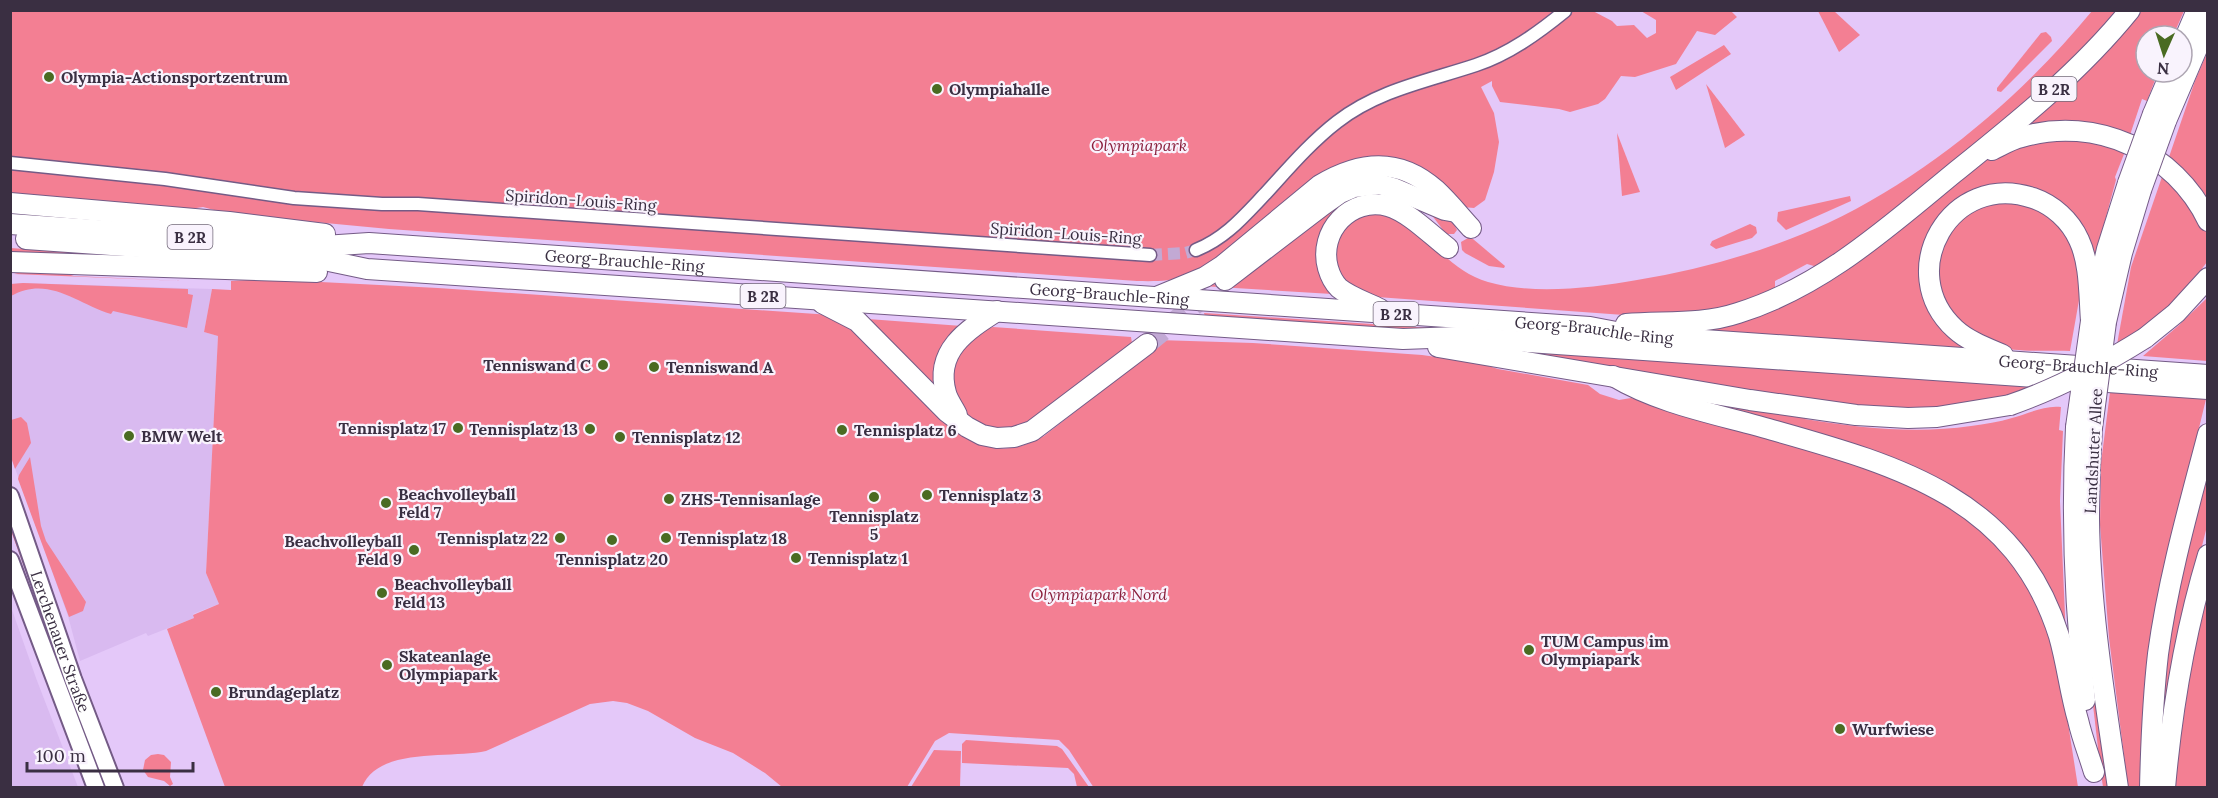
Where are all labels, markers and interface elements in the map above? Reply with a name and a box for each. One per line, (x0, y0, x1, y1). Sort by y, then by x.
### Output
north arrow (2134, 24, 2194, 84)
text: N (2157, 59, 2170, 79)
place label: Olympia-Actionsportzentrum (61, 67, 288, 87)
marker: Olympia-Actionsportzentrum (42, 70, 56, 84)
road number: B 2R (2032, 77, 2076, 101)
place label: Olympiahalle (949, 79, 1050, 99)
marker: Olympiahalle (930, 82, 944, 96)
park label: Olympiapark (1091, 135, 1187, 155)
street label: Spiridon-Louis-Ring (505, 185, 658, 215)
street label: Spiridon-Louis-Ring (990, 218, 1143, 248)
road number: B 2R (168, 225, 213, 249)
street label: Georg-Brauchle-Ring (544, 245, 706, 276)
street label: Georg-Brauchle-Ring (1029, 278, 1191, 309)
road number: B 2R (740, 284, 786, 308)
road number: B 2R (1374, 302, 1418, 326)
street label: Georg-Brauchle-Ring (1514, 312, 1675, 348)
street label: Georg-Brauchle-Ring (1998, 350, 2160, 382)
place label: Tenniswand C (483, 355, 591, 375)
place label: Tenniswand A (666, 357, 774, 377)
marker: Tenniswand C (596, 358, 610, 372)
marker: Tenniswand A (647, 360, 661, 374)
street label: Landshuter Allee (2080, 387, 2106, 514)
place label: Tennisplatz 17 (338, 418, 446, 438)
place label: Tennisplatz 13 (469, 419, 578, 439)
place label: Tennisplatz 6 (854, 420, 957, 440)
marker: Tennisplatz 17 (451, 421, 465, 435)
marker: Tennisplatz 13 (583, 422, 597, 436)
marker: Tennisplatz 6 (835, 423, 849, 437)
place label: BMW Welt (141, 426, 223, 446)
place label: Tennisplatz 12 (632, 427, 741, 447)
marker: BMW Welt (122, 429, 136, 443)
marker: Tennisplatz 12 (613, 430, 627, 444)
place label: Beachvolleyball Feld 7 (398, 484, 516, 522)
place label: Tennisplatz 3 (939, 485, 1042, 505)
marker: Tennisplatz 3 (920, 488, 934, 502)
place label: ZHS-Tennisanlage (681, 489, 821, 509)
marker: Tennisplatz 5 (867, 490, 881, 504)
marker: ZHS-Tennisanlage (662, 492, 676, 506)
marker: Beachvolleyball Feld 7 (379, 496, 393, 510)
place label: Tennisplatz 5 (829, 506, 919, 544)
place label: Tennisplatz 22 (437, 528, 548, 548)
place label: Tennisplatz 18 (678, 528, 787, 548)
place label: Beachvolleyball Feld 9 (284, 531, 402, 569)
marker: Tennisplatz 22 (553, 531, 567, 545)
marker: Tennisplatz 18 (659, 531, 673, 545)
marker: Tennisplatz 20 (605, 533, 619, 547)
marker: Beachvolleyball Feld 9 (407, 543, 421, 557)
place label: Tennisplatz 1 (808, 548, 908, 568)
place label: Tennisplatz 20 (556, 549, 668, 569)
marker: Tennisplatz 1 (789, 551, 803, 565)
street label: Lerchenauer Straße (26, 568, 95, 715)
place label: Beachvolleyball Feld 13 (394, 574, 512, 612)
park label: Olympiapark Nord (1031, 584, 1167, 604)
marker: Beachvolleyball Feld 13 (375, 586, 389, 600)
place label: TUM Campus im Olympiapark (1541, 631, 1669, 669)
marker: TUM Campus im Olympiapark (1522, 643, 1536, 657)
place label: Skateanlage Olympiapark (399, 646, 498, 684)
marker: Skateanlage Olympiapark (380, 658, 394, 672)
place label: Brundageplatz (228, 682, 339, 702)
marker: Brundageplatz (209, 685, 223, 699)
place label: Wurfwiese (1852, 719, 1935, 739)
marker: Wurfwiese (1833, 722, 1847, 736)
scale bar (27, 735, 194, 773)
text: 100 m (36, 744, 86, 767)

